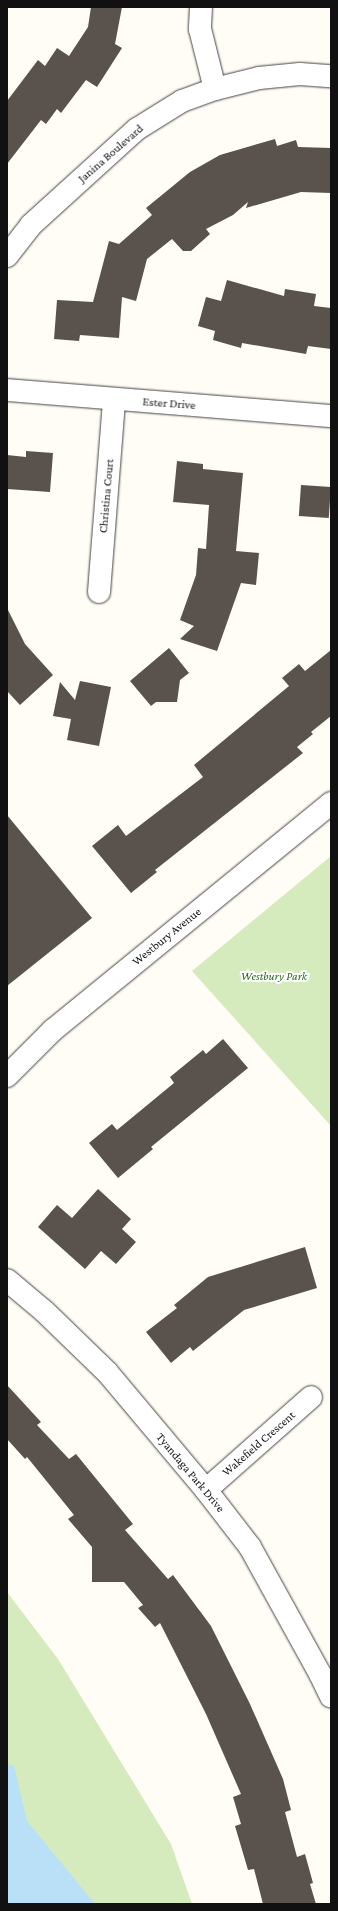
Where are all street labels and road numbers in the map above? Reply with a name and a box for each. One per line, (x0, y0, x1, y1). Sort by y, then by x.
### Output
street label: Janina Boulevard (76, 122, 146, 186)
street label: Ester Drive (142, 395, 196, 413)
street label: Christina Court (97, 458, 117, 534)
street label: Westbury Avenue (130, 905, 204, 969)
street label: Wakefield Crescent (220, 1408, 298, 1480)
street label: Tyandaga Park Drive (153, 1430, 227, 1516)

